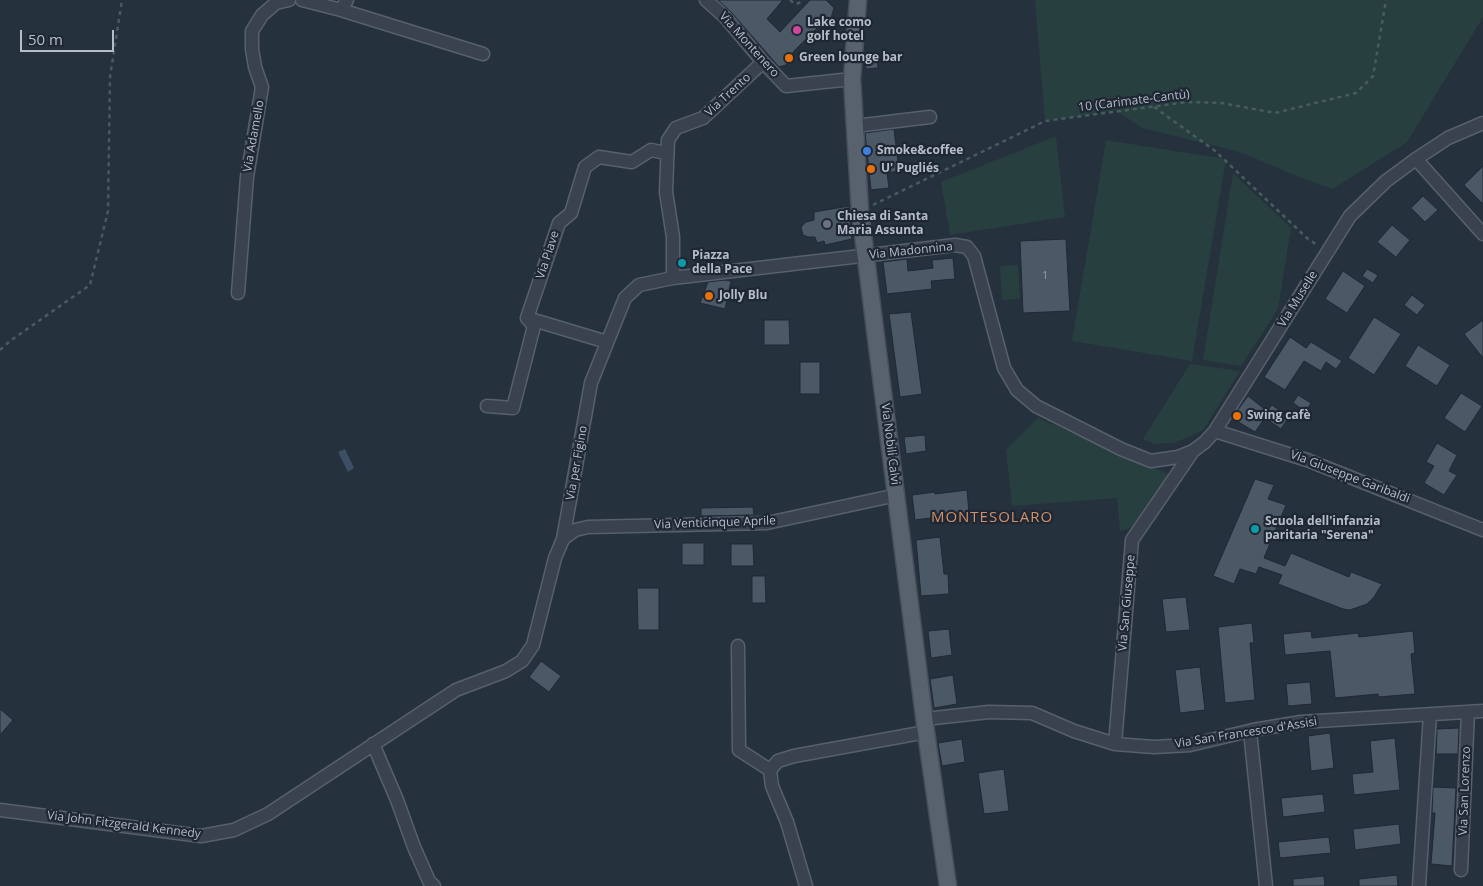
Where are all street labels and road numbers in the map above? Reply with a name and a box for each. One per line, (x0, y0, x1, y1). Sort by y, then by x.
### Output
street label: Via Montenero (716, 9, 782, 81)
street label: Via Trento (702, 70, 754, 120)
street label: 10 (Carimate-Cantù) (1078, 87, 1190, 115)
street label: Via Adamello (241, 99, 267, 173)
street label: Via Piave (533, 229, 563, 281)
street label: Via Madonnina (869, 239, 953, 263)
street label: Via Muselle (1275, 268, 1321, 330)
street label: Via Nobili Calvi (878, 402, 902, 486)
street label: Via per Figino (563, 425, 591, 501)
street label: Via Giuseppe Garibaldi (1288, 448, 1412, 506)
street label: Via Venticinque Aprile (654, 514, 776, 532)
street label: Via San Giuseppe (1116, 554, 1138, 652)
street label: Via San Francesco d'Assisi (1174, 715, 1318, 751)
street label: Via San Lorenzo (1456, 746, 1474, 836)
street label: Via John Fitzgerald Kennedy (46, 808, 202, 842)

